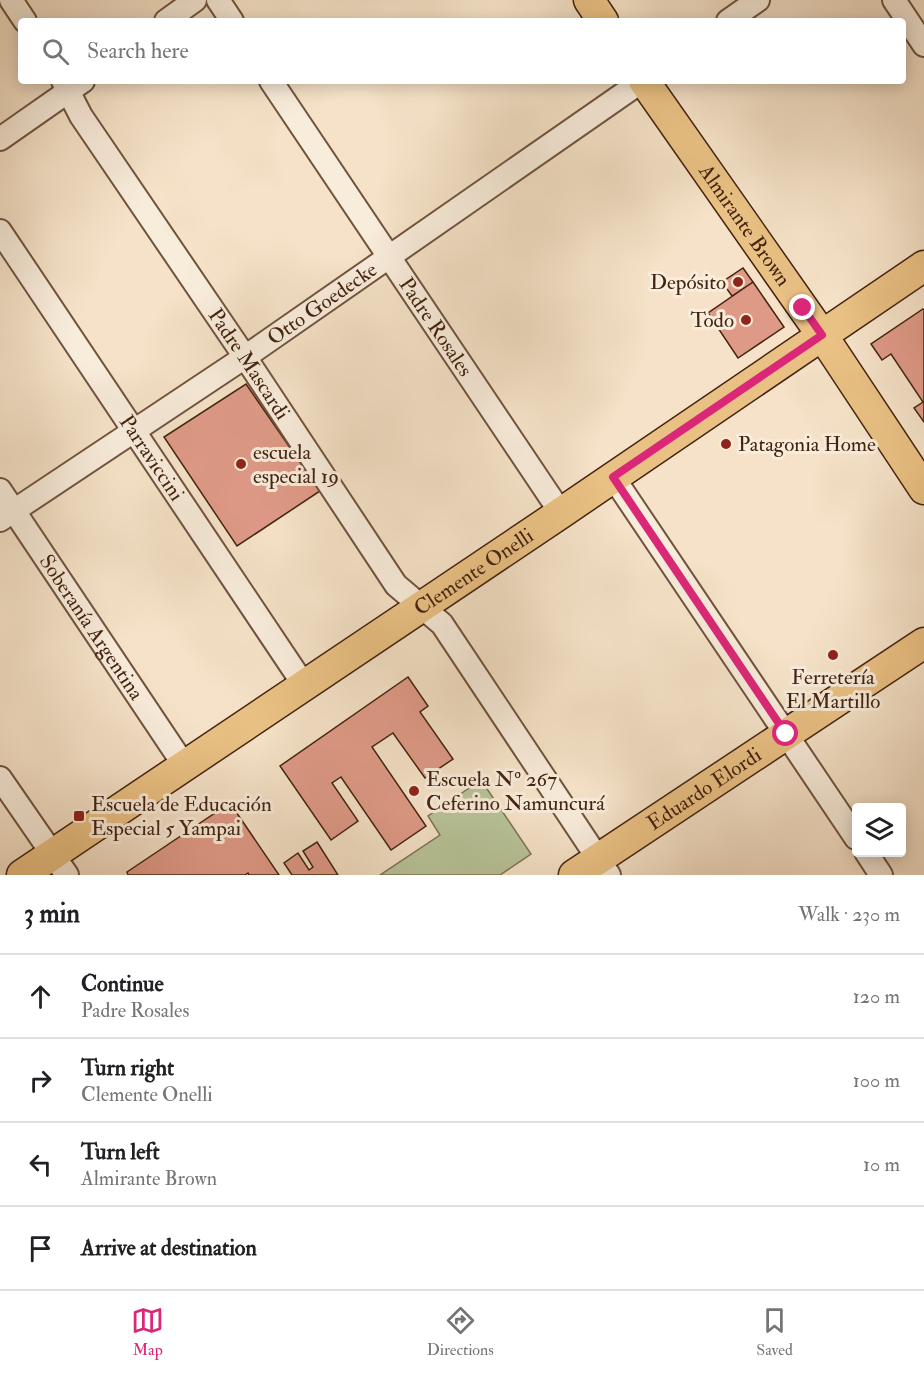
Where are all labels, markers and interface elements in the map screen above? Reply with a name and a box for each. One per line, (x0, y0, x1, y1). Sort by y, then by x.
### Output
search box (18, 18, 906, 84)
icon: search (39, 35, 72, 68)
text: Search here (87, 37, 189, 65)
street label: Almirante Brown (692, 158, 797, 292)
street label: Otto Goedecke (262, 256, 382, 351)
place label: Depósito (650, 269, 726, 296)
street label: Padre Rosales (393, 272, 479, 382)
marker: Depósito (731, 275, 745, 289)
route end (789, 294, 815, 320)
street label: Padre Mascardi (202, 303, 296, 425)
place label: Todo (691, 307, 734, 334)
marker: Todo (739, 313, 753, 327)
street label: Parraviccini (113, 410, 191, 506)
place label: Patagonia Home (738, 431, 876, 458)
marker: Patagonia Home (719, 437, 733, 451)
place label: escuela especial 19 (253, 439, 339, 490)
marker: escuela especial 19 (234, 457, 248, 471)
street label: Clemente Onelli (409, 522, 539, 621)
street label: Soberanía Argentina (33, 549, 150, 705)
marker: Ferretería El Martillo (826, 648, 840, 662)
place label: Ferretería El Martillo (786, 664, 880, 715)
route start (772, 720, 798, 746)
street label: Eduardo Elordi (642, 741, 767, 836)
place label: Escuela Nº 267 Ceferino Namuncurá (426, 766, 605, 817)
marker: Escuela Nº 267 Ceferino Namuncurá (407, 784, 421, 798)
place label: Escuela de Educación Especial 5 Yampai (91, 791, 272, 842)
map controls (852, 803, 906, 857)
button: layers (852, 803, 906, 857)
marker: Escuela de Educación Especial 5 Yampai (72, 809, 86, 823)
text: 3 min (24, 898, 80, 930)
text: Walk · 230 m (798, 902, 900, 927)
text: Continue (81, 970, 164, 998)
icon: ahead (24, 980, 57, 1013)
text: 120 m (853, 984, 900, 1009)
text: Padre Rosales (81, 998, 189, 1023)
text: Turn right (81, 1054, 174, 1082)
icon: right (24, 1064, 57, 1097)
text: 100 m (853, 1068, 900, 1093)
text: Clemente Onelli (81, 1082, 213, 1107)
text: Turn left (81, 1138, 160, 1166)
icon: left (24, 1148, 57, 1181)
text: 10 m (863, 1152, 900, 1177)
text: Almirante Brown (81, 1166, 217, 1191)
icon: arrive (24, 1232, 57, 1265)
text: Arrive at destination (81, 1234, 257, 1262)
tab: Map (131, 1304, 164, 1360)
tab: Directions (427, 1304, 494, 1360)
tab: Saved (756, 1304, 793, 1360)

